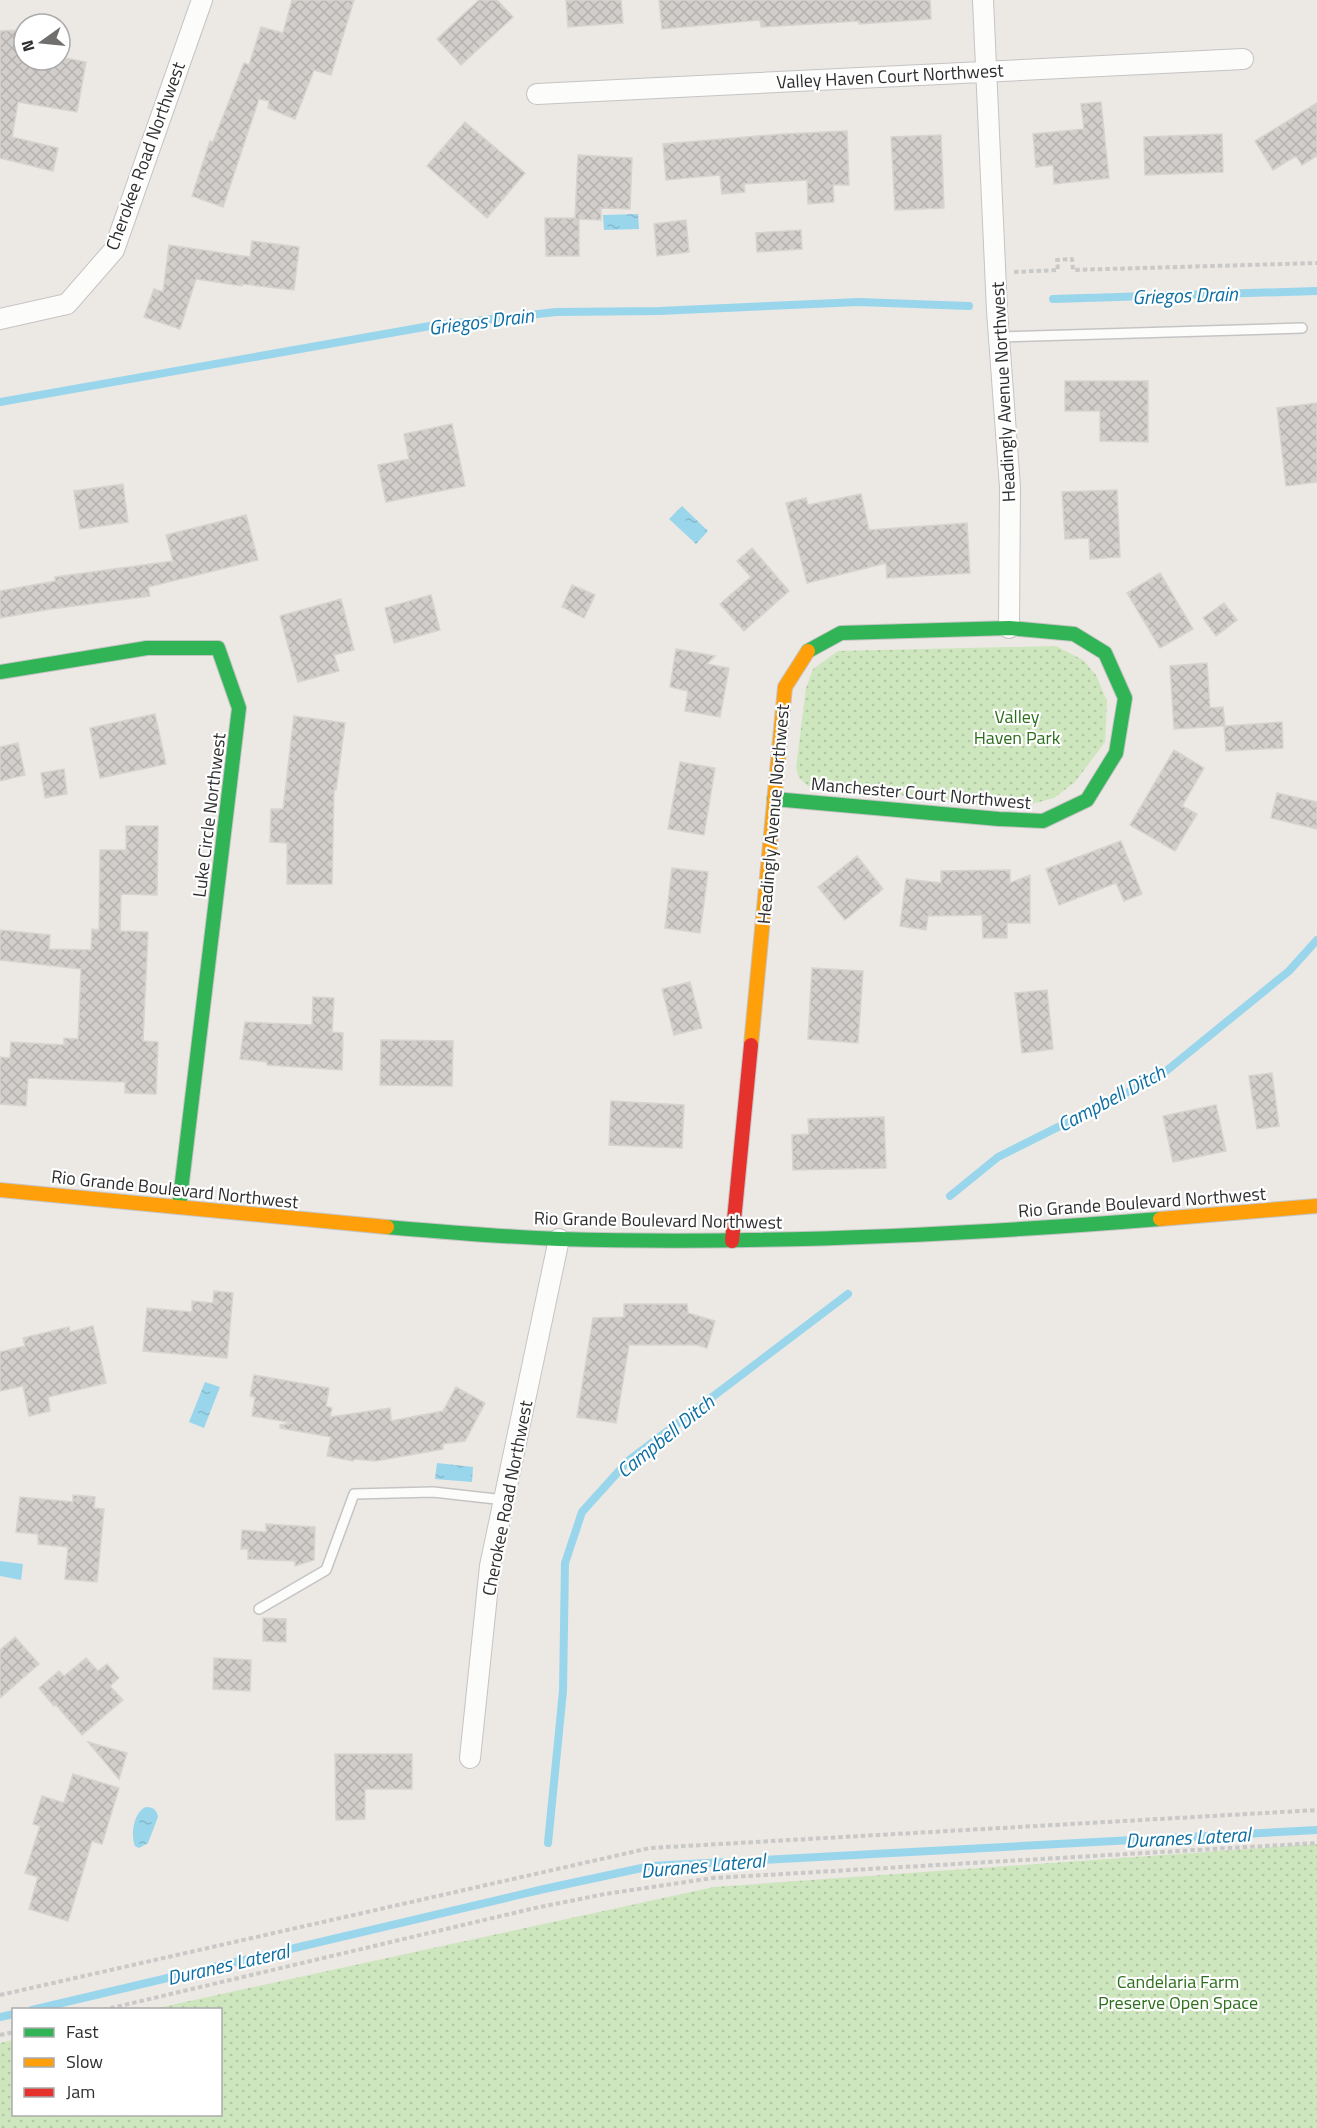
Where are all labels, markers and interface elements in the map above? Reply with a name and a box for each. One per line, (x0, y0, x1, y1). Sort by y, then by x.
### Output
north arrow (12, 12, 72, 72)
text: N (14, 37, 41, 54)
street label: Cherokee Road Northwest (98, 57, 192, 254)
street label: Valley Haven Court Northwest (776, 57, 1005, 95)
water label: Griegos Drain (1132, 278, 1239, 312)
street label: Headingly Avenue Northwest (984, 280, 1022, 503)
water label: Griegos Drain (427, 299, 536, 343)
street label: Headingly Avenue Northwest (750, 702, 796, 925)
park label: Valley Haven Park (974, 703, 1061, 751)
street label: Luke Circle Northwest (186, 731, 233, 899)
street label: Manchester Court Northwest (810, 770, 1033, 816)
water label: Campbell Ditch (1052, 1056, 1171, 1139)
street label: Rio Grande Boulevard Northwest (50, 1163, 301, 1215)
street label: Rio Grande Boulevard Northwest (1017, 1180, 1268, 1224)
street label: Rio Grande Boulevard Northwest (534, 1204, 783, 1236)
water label: Campbell Ditch (609, 1386, 722, 1485)
street label: Cherokee Road Northwest (475, 1397, 539, 1598)
water label: Duranes Lateral (1125, 1818, 1254, 1856)
water label: Duranes Lateral (639, 1844, 769, 1886)
water label: Duranes Lateral (164, 1934, 295, 1993)
park label: Candelaria Farm Preserve Open Space (1098, 1968, 1258, 2016)
legend (12, 2008, 222, 2116)
text: Fast (66, 2018, 99, 2045)
text: Slow (66, 2048, 103, 2075)
text: Jam (66, 2078, 95, 2105)

